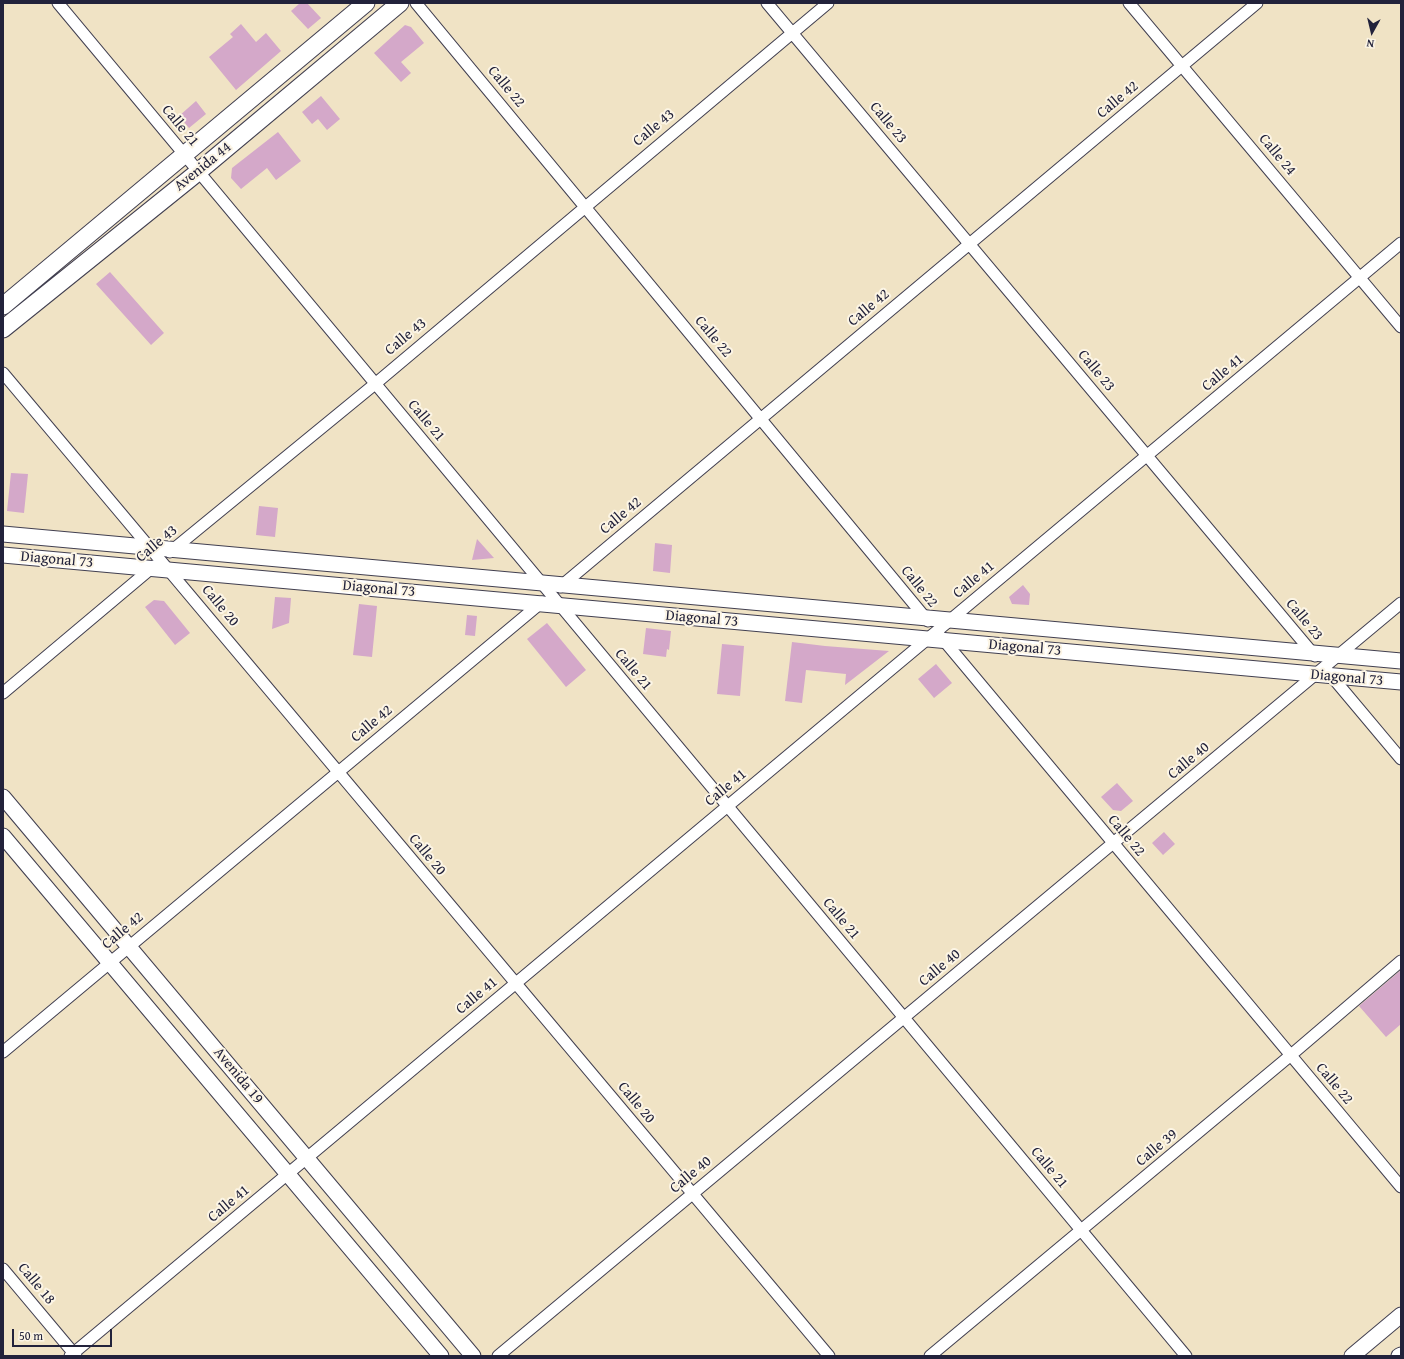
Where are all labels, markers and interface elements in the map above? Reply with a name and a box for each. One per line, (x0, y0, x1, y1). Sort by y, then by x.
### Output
north arrow (1352, 12, 1392, 52)
text: N (1366, 35, 1375, 52)
street label: Calle 22 (484, 63, 528, 111)
street label: Calle 42 (1094, 78, 1142, 122)
street label: Calle 23 (866, 99, 910, 147)
street label: Calle 21 (158, 102, 202, 150)
street label: Calle 43 (630, 106, 678, 150)
street label: Calle 24 (1255, 131, 1299, 179)
street label: Avenida 44 (171, 139, 235, 195)
street label: Calle 42 (845, 286, 893, 330)
street label: Calle 22 (691, 313, 735, 361)
street label: Calle 43 (382, 315, 430, 359)
street label: Calle 23 (1074, 347, 1118, 395)
street label: Calle 41 (1199, 351, 1247, 395)
street label: Calle 21 (404, 397, 448, 445)
street label: Calle 42 (597, 494, 645, 538)
street label: Calle 43 (133, 522, 181, 566)
street label: Diagonal 73 (20, 548, 94, 572)
street label: Calle 41 (950, 558, 998, 602)
street label: Calle 22 (897, 563, 941, 611)
street label: Diagonal 73 (342, 577, 416, 601)
street label: Calle 20 (198, 582, 242, 630)
street label: Calle 23 (1282, 596, 1326, 644)
street label: Diagonal 73 (665, 607, 739, 631)
street label: Diagonal 73 (988, 636, 1062, 660)
street label: Calle 21 (611, 646, 655, 694)
street label: Diagonal 73 (1310, 666, 1384, 690)
street label: Calle 42 (348, 702, 396, 746)
street label: Calle 40 (1165, 739, 1213, 783)
street label: Calle 41 (702, 766, 750, 810)
street label: Calle 22 (1104, 812, 1148, 860)
street label: Calle 20 (405, 831, 449, 879)
street label: Calle 21 (819, 895, 863, 943)
street label: Calle 42 (99, 909, 147, 953)
street label: Calle 40 (916, 946, 964, 990)
street label: Calle 41 (453, 974, 501, 1018)
street label: Avenida 19 (209, 1044, 267, 1108)
street label: Calle 22 (1312, 1060, 1356, 1108)
street label: Calle 20 (614, 1079, 658, 1127)
street label: Calle 39 (1133, 1126, 1181, 1170)
street label: Calle 21 (1027, 1144, 1071, 1192)
street label: Calle 40 (667, 1153, 715, 1197)
street label: Calle 41 (205, 1182, 253, 1226)
street label: Calle 18 (14, 1260, 58, 1308)
scale bar (14, 1321, 114, 1347)
text: 50 m (19, 1327, 43, 1344)

